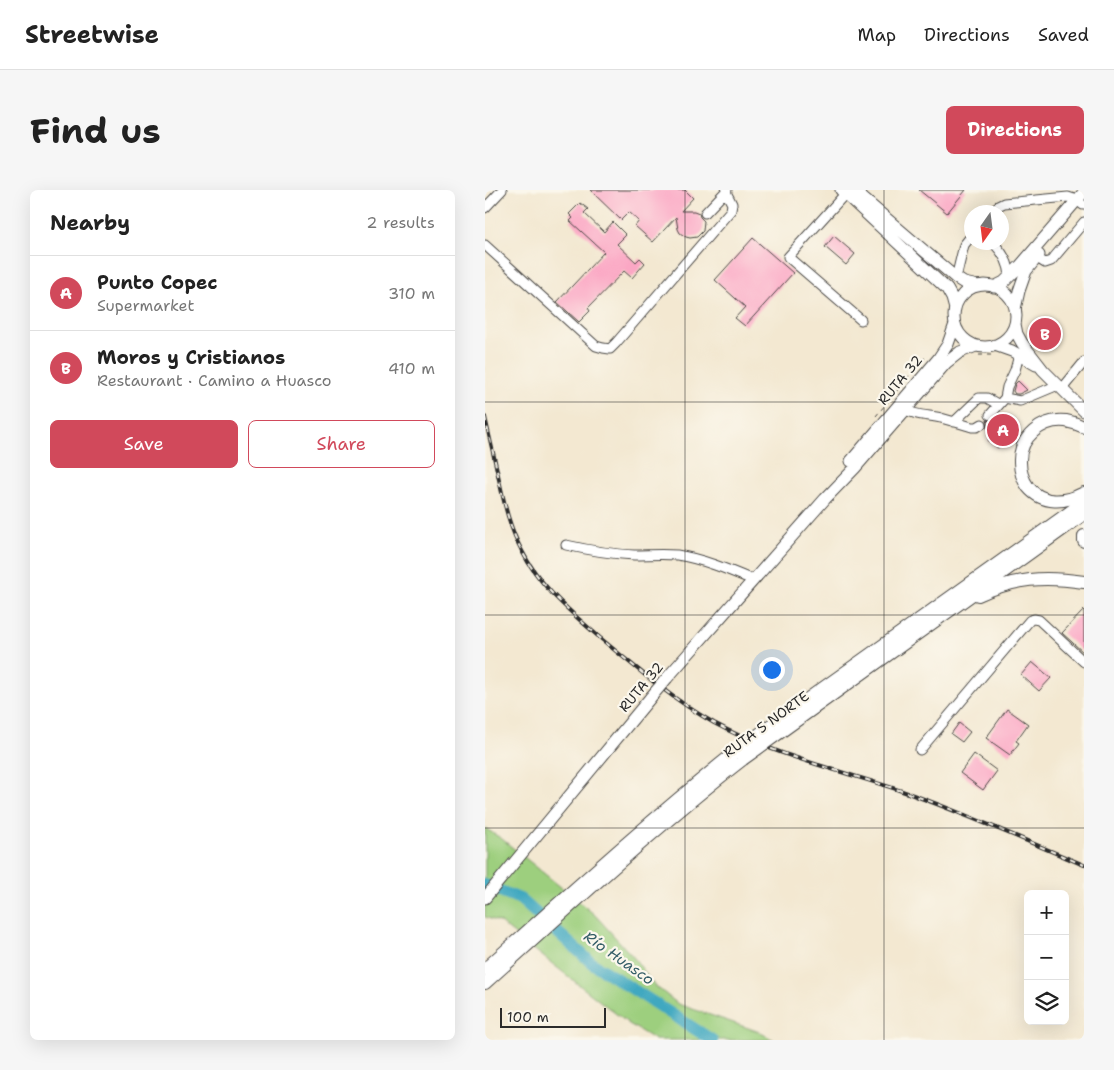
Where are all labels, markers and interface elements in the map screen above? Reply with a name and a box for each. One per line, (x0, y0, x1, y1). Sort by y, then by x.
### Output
text: Streetwise (25, 19, 159, 51)
text: Map (858, 23, 896, 47)
text: Directions (924, 23, 1010, 47)
text: Saved (1038, 23, 1089, 47)
button: Directions (946, 106, 1084, 154)
text: Find us (30, 107, 161, 154)
north arrow (964, 205, 1009, 250)
text: Nearby (50, 209, 130, 237)
text: 2 results (366, 212, 435, 233)
text: Punto Copec (97, 270, 217, 295)
text: A (60, 283, 72, 304)
text: 310 m (388, 283, 435, 304)
text: Supermarket (97, 295, 194, 316)
pin: B (1029, 315, 1061, 353)
text: Moros y Cristianos (97, 345, 285, 370)
street label: RUTA 32 (874, 351, 926, 409)
text: B (61, 358, 71, 379)
text: 410 m (388, 358, 435, 379)
text: Restaurant · Camino a Huasco (97, 370, 332, 391)
pin: A (987, 411, 1019, 449)
button: Save (50, 420, 238, 468)
button: Share (248, 420, 435, 468)
your location (759, 657, 785, 683)
street label: RUTA 32 (615, 658, 667, 716)
street label: RUTA 5 NORTE (720, 687, 813, 761)
map controls (1024, 890, 1069, 1025)
button: + (1024, 890, 1069, 935)
water label: Río Huasco (580, 926, 658, 990)
button: − (1024, 935, 1069, 980)
button: layers (1024, 980, 1069, 1025)
scale bar (500, 1005, 606, 1028)
text: 100 m (507, 1008, 549, 1026)

